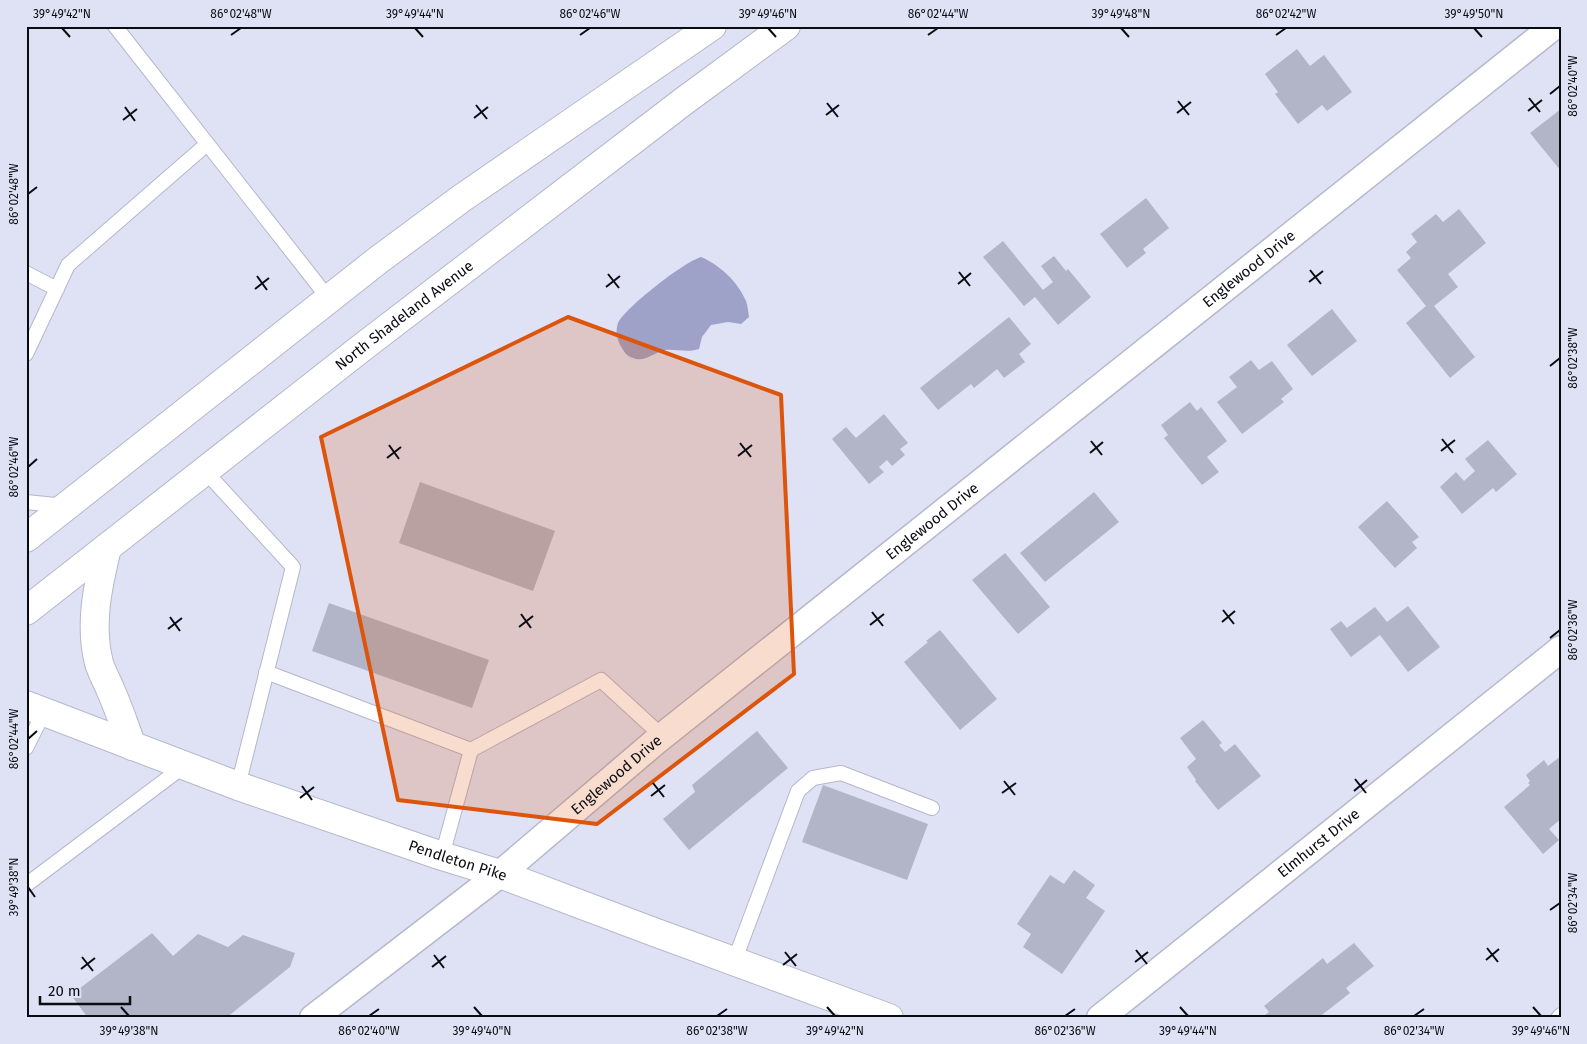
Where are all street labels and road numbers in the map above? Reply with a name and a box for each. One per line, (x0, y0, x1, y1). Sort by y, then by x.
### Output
street label: Englewood Drive (1199, 227, 1299, 311)
street label: North Shadeland Avenue (332, 257, 477, 374)
street label: Englewood Drive (882, 479, 982, 564)
street label: Englewood Drive (567, 731, 665, 818)
street label: Elmhurst Drive (1274, 805, 1363, 881)
street label: Pendleton Pike (406, 836, 509, 885)

